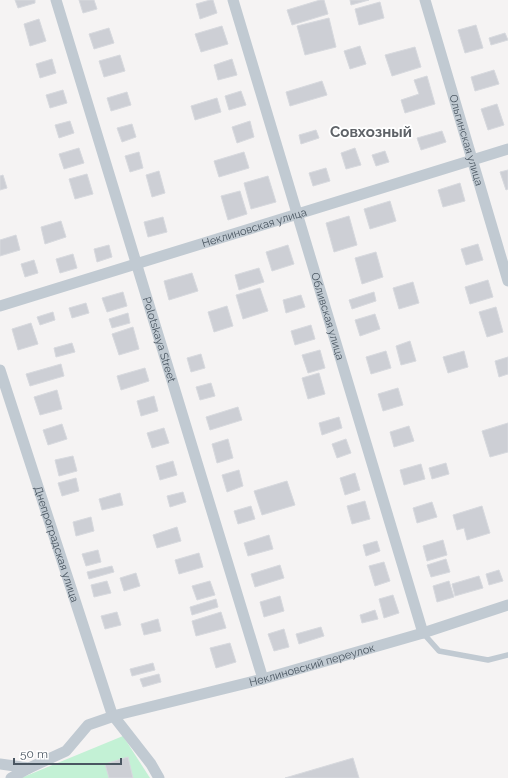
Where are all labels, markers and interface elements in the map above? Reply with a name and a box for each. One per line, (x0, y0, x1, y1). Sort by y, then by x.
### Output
street label: Ольгинская улица (446, 93, 485, 187)
district label: Совхозный (330, 123, 412, 141)
street label: Неклиновская улица (200, 206, 308, 250)
street label: Обливская улица (308, 271, 347, 362)
street label: Polotskaya Street (140, 295, 178, 384)
street label: Днепроградская улица (31, 484, 81, 604)
street label: Неклиновский переулок (248, 641, 377, 689)
scale bar (14, 740, 121, 766)
text: 50 m (20, 747, 48, 761)

